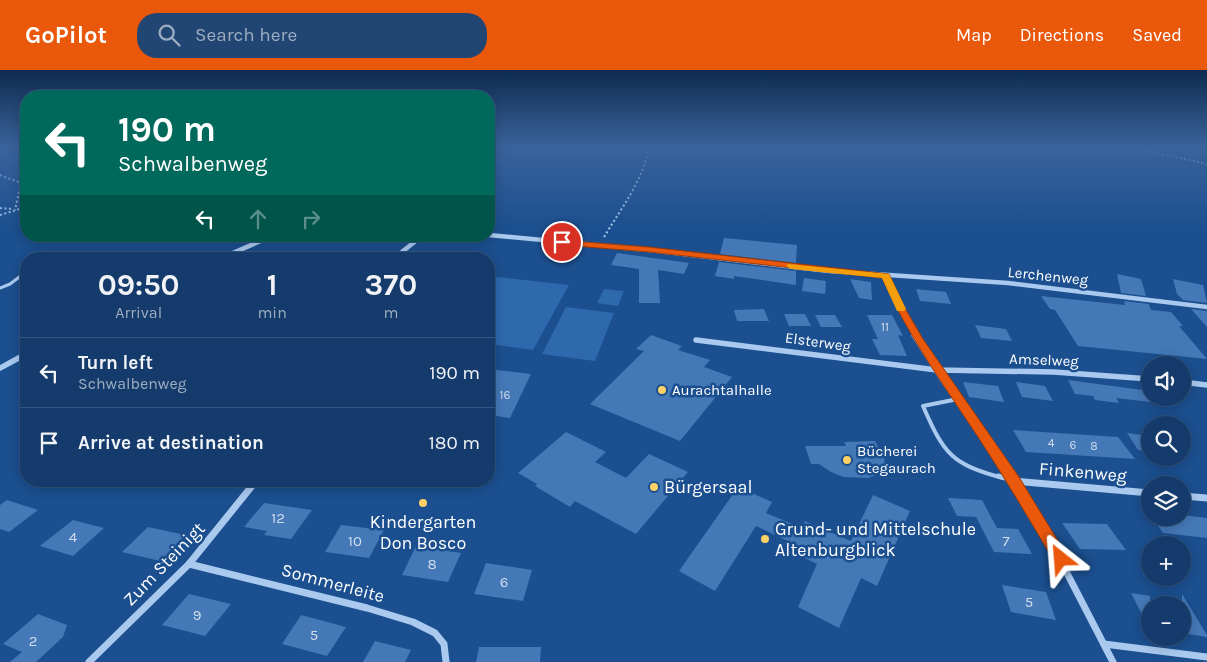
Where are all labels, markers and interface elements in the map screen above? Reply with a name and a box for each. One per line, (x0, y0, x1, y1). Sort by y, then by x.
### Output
search box (137, 13, 487, 58)
text: GoPilot (25, 21, 107, 49)
icon: search (155, 21, 183, 49)
text: Search here (195, 24, 297, 46)
text: Map (956, 24, 992, 46)
text: Directions (1020, 24, 1104, 46)
text: Saved (1132, 24, 1182, 46)
text: 190 m (118, 109, 216, 150)
icon: left (35, 110, 100, 175)
text: Schwalbenweg (118, 151, 267, 177)
icon: left (191, 205, 219, 233)
icon: ahead (244, 205, 272, 233)
icon: right (297, 205, 325, 233)
pin (541, 221, 583, 263)
icon: arrive (548, 228, 576, 256)
street label: Lerchenweg (1007, 263, 1090, 289)
text: 09:50 (98, 267, 180, 303)
text: 1 (267, 267, 277, 303)
text: 370 (365, 267, 417, 303)
text: Arrival (115, 303, 162, 322)
text: min (257, 303, 287, 322)
text: m (383, 303, 398, 322)
house number: 11 (881, 320, 889, 334)
street label: Elsterweg (784, 328, 853, 356)
street label: Amselweg (1009, 350, 1080, 370)
text: Turn left (78, 352, 153, 374)
map controls (1141, 356, 1191, 646)
button: sound (1141, 356, 1191, 406)
icon: left (35, 359, 63, 387)
text: 190 m (429, 362, 480, 384)
text: Schwalbenweg (78, 374, 187, 393)
place label: Aurachtalhalle (672, 381, 772, 399)
marker: Aurachtalhalle (656, 384, 668, 396)
house number: 16 (500, 388, 511, 402)
button: search (1141, 416, 1191, 466)
icon: arrive (35, 429, 63, 457)
text: Arrive at destination (78, 432, 264, 454)
text: 180 m (428, 432, 480, 454)
house number: 4 (1048, 436, 1055, 450)
house number: 6 (1070, 438, 1077, 452)
house number: 8 (1090, 439, 1098, 453)
place label: Bücherei Stegaurach (857, 442, 936, 477)
marker: Bücherei Stegaurach (841, 454, 853, 466)
street label: Finkenweg (1038, 457, 1128, 487)
place label: Bürgersaal (664, 476, 753, 498)
button: layers (1141, 476, 1191, 526)
marker: Bürgersaal (648, 481, 660, 493)
marker: Kindergarten Don Bosco (417, 497, 429, 509)
house number: 12 (271, 509, 285, 527)
place label: Kindergarten Don Bosco (370, 511, 476, 554)
street label: Zum Steinigt (119, 517, 210, 611)
place label: Grund- und Mittelschule Altenburgblick (775, 518, 976, 561)
house number: 4 (69, 528, 78, 546)
house number: 10 (348, 532, 362, 550)
house number: 7 (1002, 532, 1010, 550)
position arrow (1034, 532, 1086, 584)
marker: Grund- und Mittelschule Altenburgblick (759, 533, 771, 545)
button: + (1141, 536, 1191, 586)
house number: 8 (427, 555, 437, 573)
street label: Sommerleite (279, 559, 387, 607)
house number: 6 (500, 573, 508, 591)
house number: 5 (1025, 593, 1033, 611)
button: − (1141, 596, 1191, 646)
house number: 9 (193, 606, 201, 624)
house number: 5 (310, 626, 318, 644)
house number: 2 (29, 632, 37, 650)

